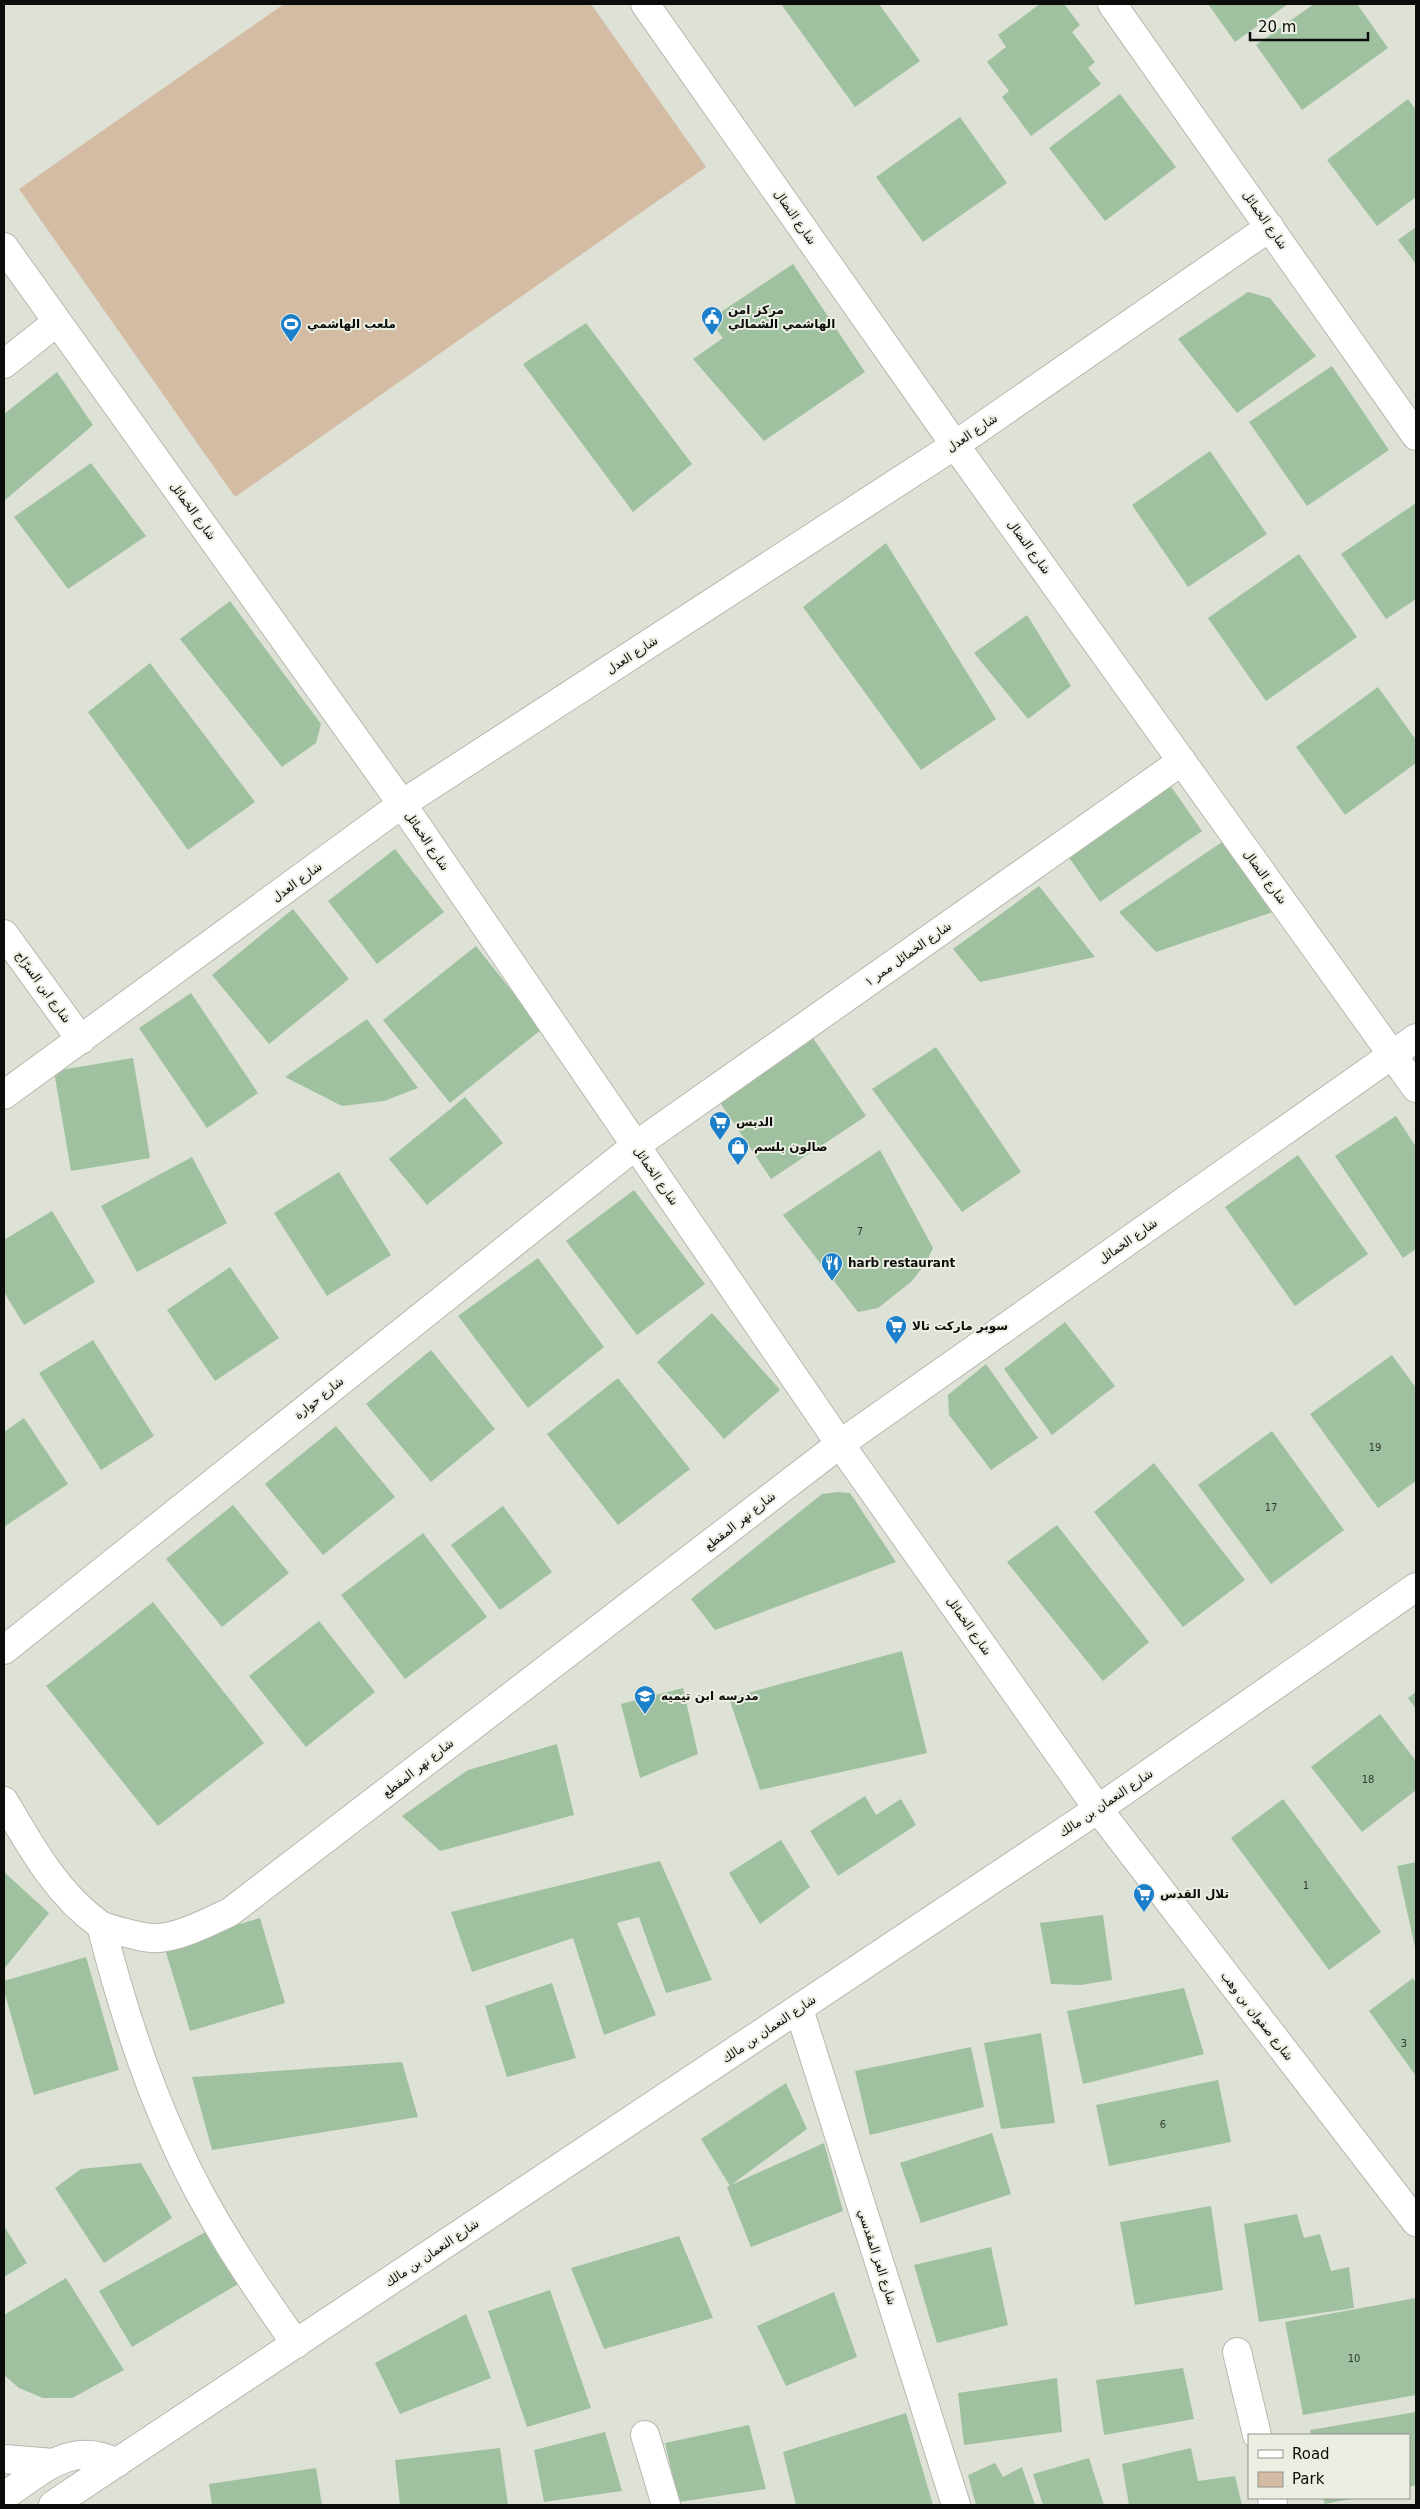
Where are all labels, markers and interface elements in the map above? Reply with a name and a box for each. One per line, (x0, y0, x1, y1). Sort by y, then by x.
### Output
scale bar (1250, 10, 1368, 42)
text: 20 m (1258, 18, 1296, 36)
street label: شارع النضال (770, 187, 819, 248)
street label: شارع الخمائل (1239, 188, 1290, 253)
place label: مركز امن الهاشمي الشمالي (728, 303, 835, 331)
public building icon: مركز امن الهاشمي الشمالي (700, 305, 724, 336)
sports icon: ملعب الهاشمي (279, 312, 303, 343)
place label: ملعب الهاشمي (307, 317, 396, 331)
street label: شارع العدل (944, 411, 1001, 456)
street label: شارع الخمائل (166, 479, 219, 543)
street label: شارع النضال (1004, 517, 1053, 578)
street label: شارع العدل (604, 633, 661, 678)
street label: شارع الخمائل (401, 809, 452, 874)
street label: شارع النضال (1240, 847, 1289, 908)
street label: شارع العدل (269, 859, 325, 906)
street label: شارع الخمائل ممر ١ (862, 919, 954, 990)
street label: شارع ابن السرّاج (11, 948, 74, 1026)
supermarket icon: الدبس (708, 1110, 732, 1141)
place label: الدبس (736, 1115, 773, 1129)
shop icon: صالون بلسم (726, 1135, 750, 1166)
place label: صالون بلسم (754, 1140, 828, 1155)
street label: شارع الخمائل (630, 1144, 681, 1209)
street label: شارع الخمائل (1096, 1216, 1161, 1267)
house number: 7 (857, 1226, 863, 1237)
restaurant icon: harb restaurant (820, 1251, 844, 1282)
place label: harb restaurant (848, 1256, 955, 1270)
supermarket icon: سوبر ماركت تالا (884, 1314, 908, 1345)
place label: سوبر ماركت تالا (912, 1319, 1008, 1334)
street label: شارع حوارة (291, 1374, 347, 1423)
house number: 19 (1369, 1442, 1381, 1453)
street label: شارع نهر المقطع (702, 1489, 779, 1554)
house number: 17 (1265, 1502, 1277, 1513)
street label: شارع الخمائل (943, 1594, 994, 1659)
school or university icon: مدرسه ابن تيميه (633, 1684, 657, 1715)
place label: مدرسه ابن تيميه (661, 1689, 759, 1703)
street label: شارع نهر المقطع (380, 1736, 457, 1801)
street label: شارع النعمان بن مالك (1056, 1766, 1156, 1840)
house number: 18 (1362, 1774, 1374, 1785)
house number: 1 (1303, 1880, 1309, 1891)
supermarket icon: تلال القدس (1132, 1882, 1156, 1913)
place label: تلال القدس (1160, 1887, 1229, 1901)
street label: شارع صفوان بن وهب (1217, 1969, 1296, 2064)
street label: شارع النعمان بن مالك (719, 1992, 819, 2066)
house number: 3 (1401, 2038, 1407, 2049)
house number: 6 (1160, 2119, 1166, 2130)
street label: شارع العز المقدسي (854, 2207, 899, 2307)
street label: شارع النعمان بن مالك (382, 2216, 482, 2290)
house number: 10 (1348, 2353, 1360, 2364)
legend (1248, 2434, 1410, 2499)
text: Road (1292, 2445, 1330, 2463)
text: Park (1292, 2470, 1325, 2488)

